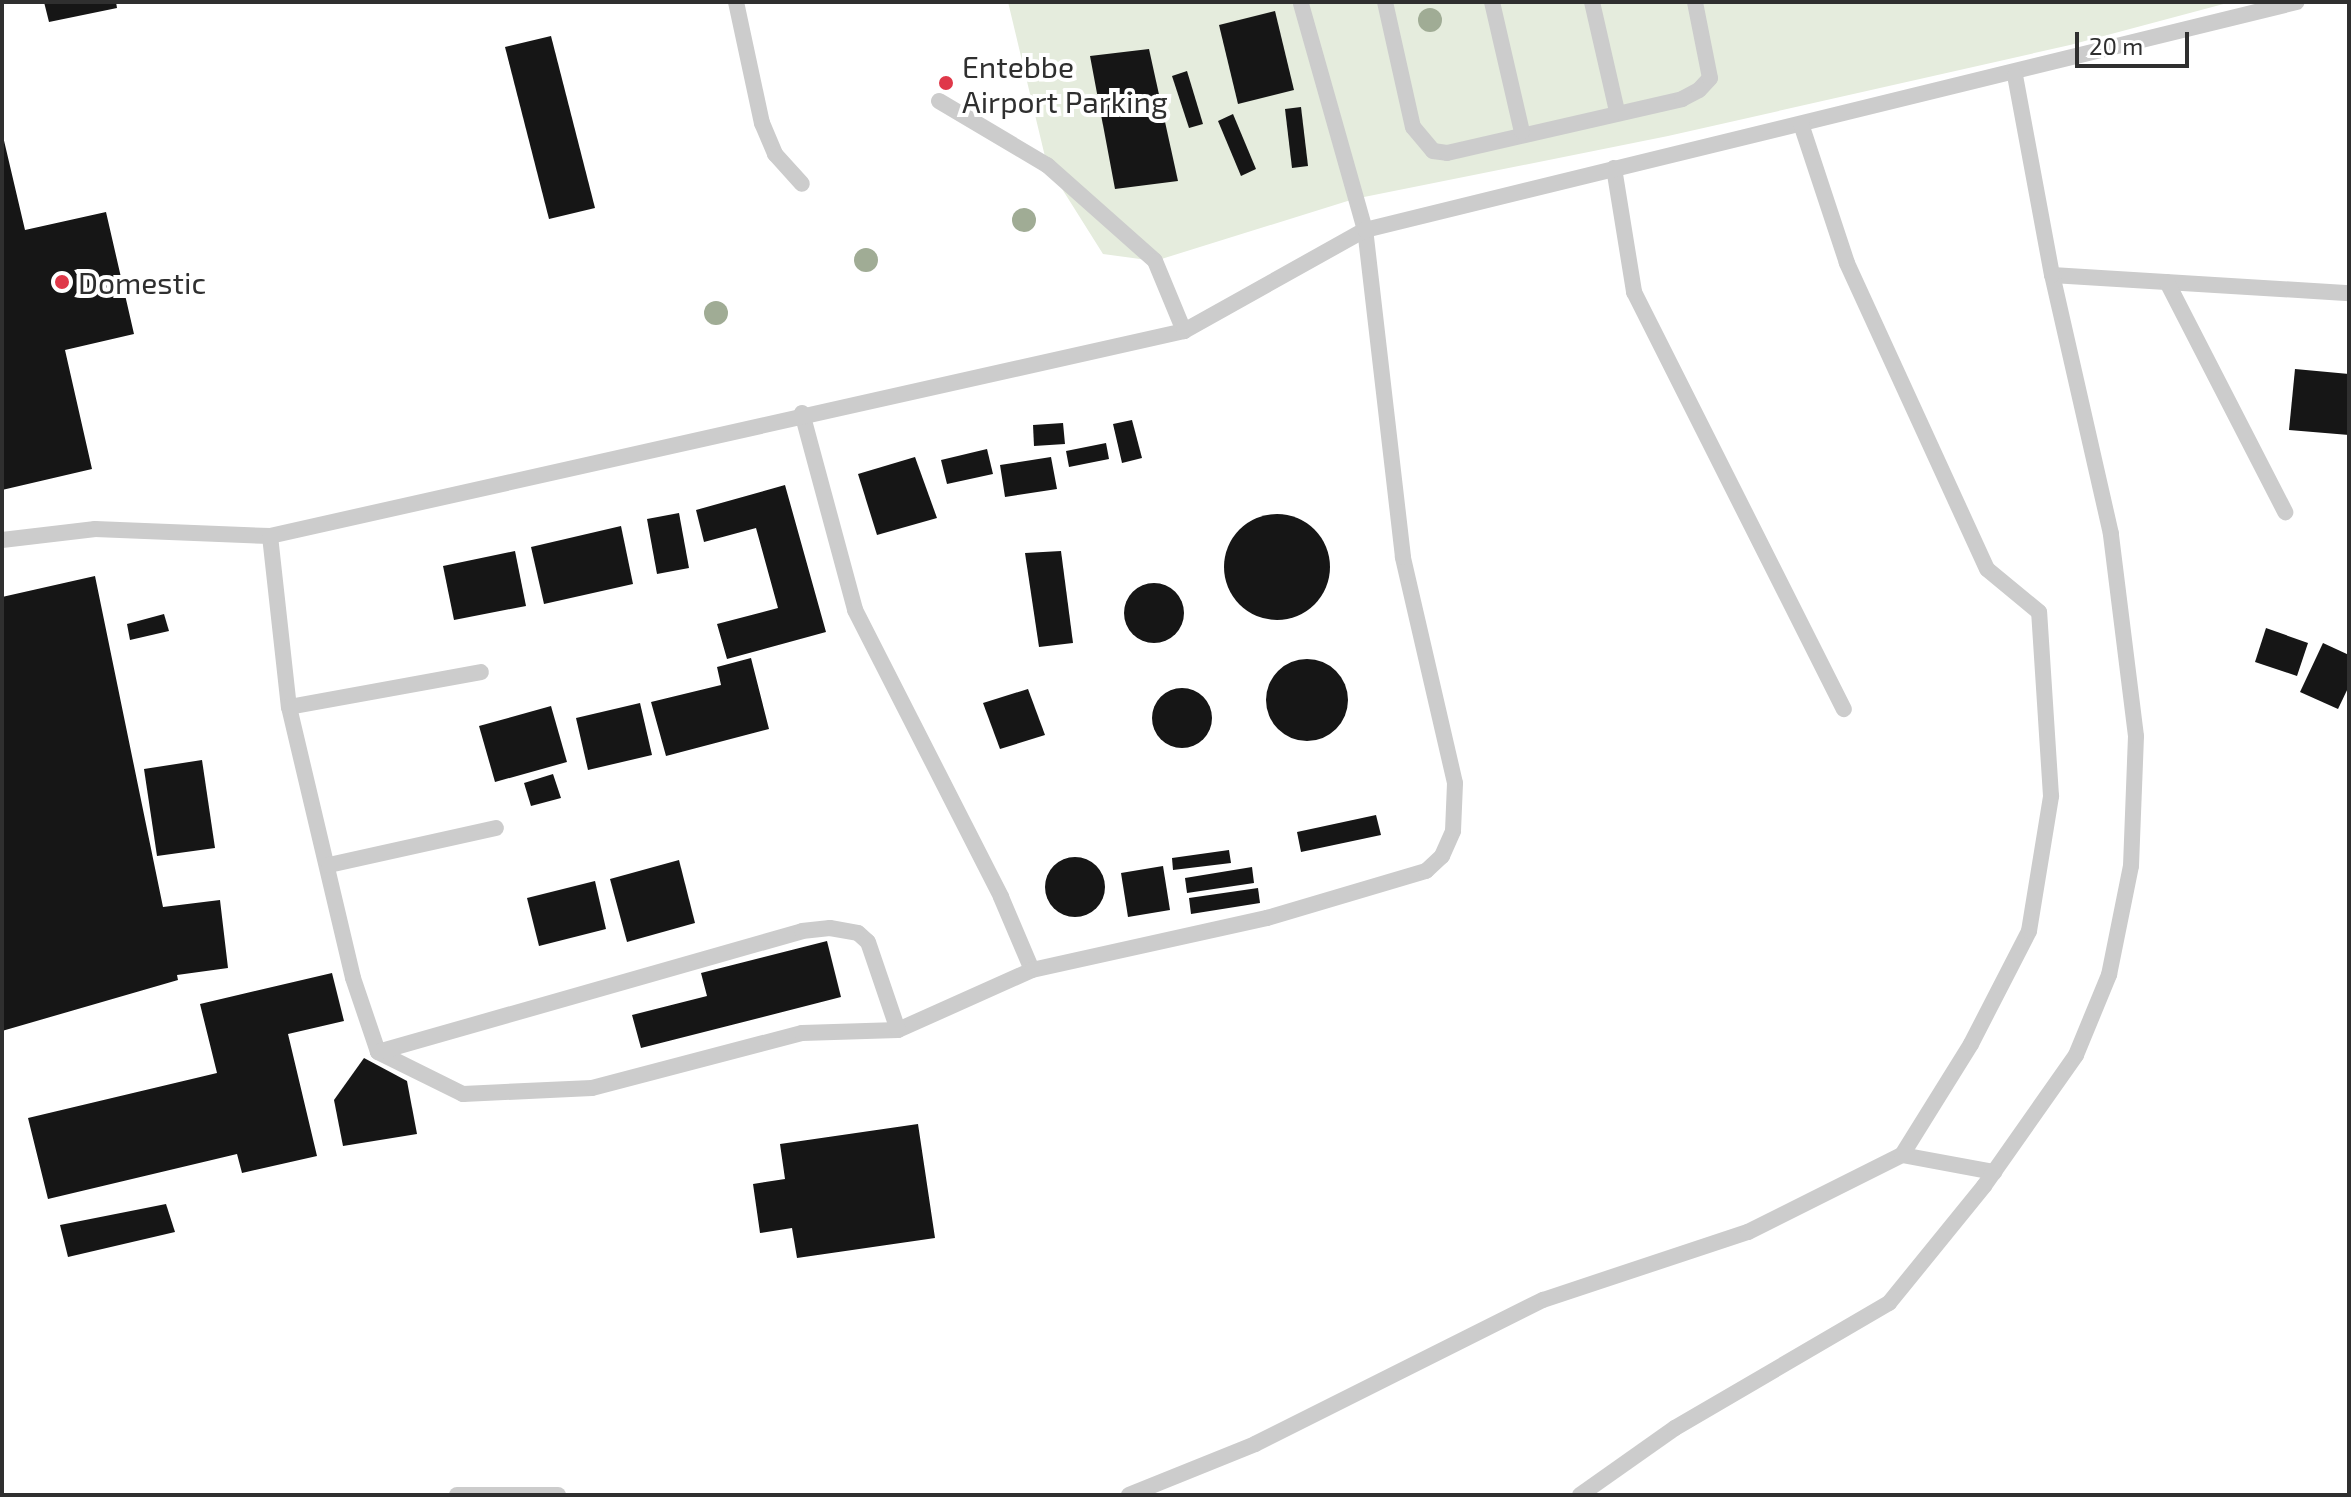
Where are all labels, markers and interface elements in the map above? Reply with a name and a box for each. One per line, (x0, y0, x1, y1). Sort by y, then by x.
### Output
scale bar (2079, 16, 2193, 66)
text: 20 m (2089, 31, 2143, 60)
place label: Entebbe Airport Parking (962, 48, 1168, 118)
marker: Entebbe Airport Parking (937, 74, 955, 92)
place label: Domestic (78, 264, 206, 300)
marker: Domestic (53, 273, 71, 291)

